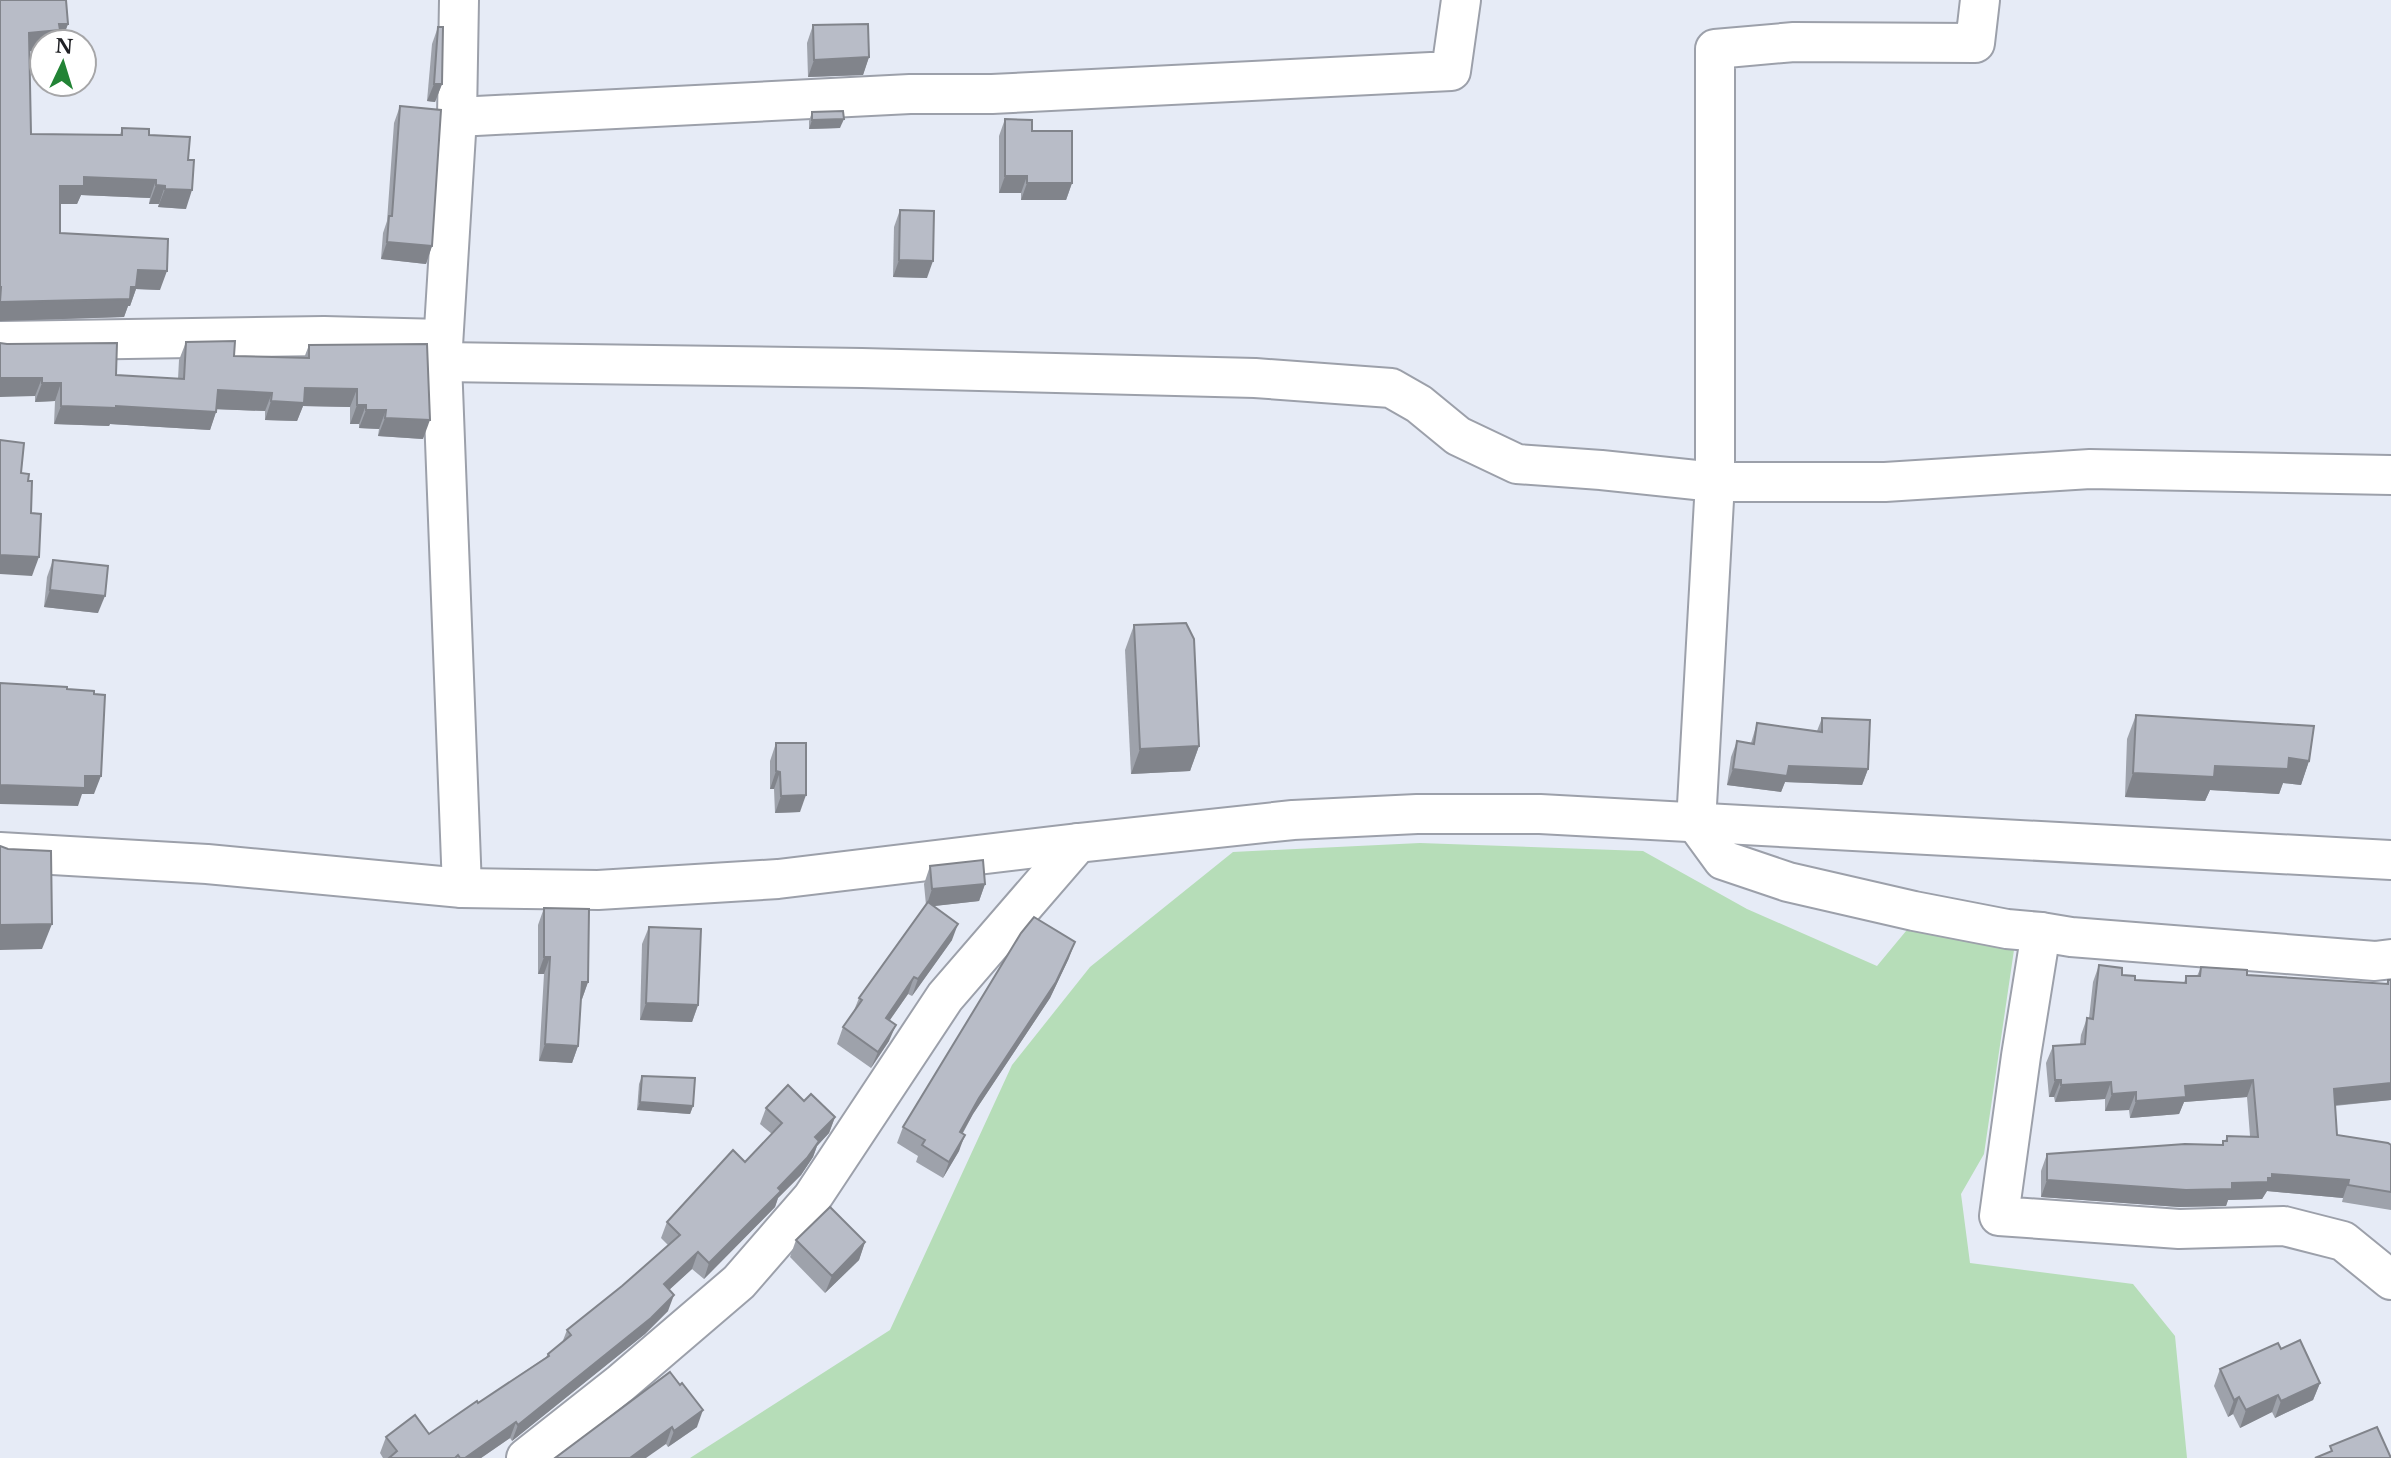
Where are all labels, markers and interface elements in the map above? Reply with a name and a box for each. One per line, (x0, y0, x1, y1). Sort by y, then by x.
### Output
north arrow (28, 28, 98, 98)
text: N (54, 34, 74, 59)

